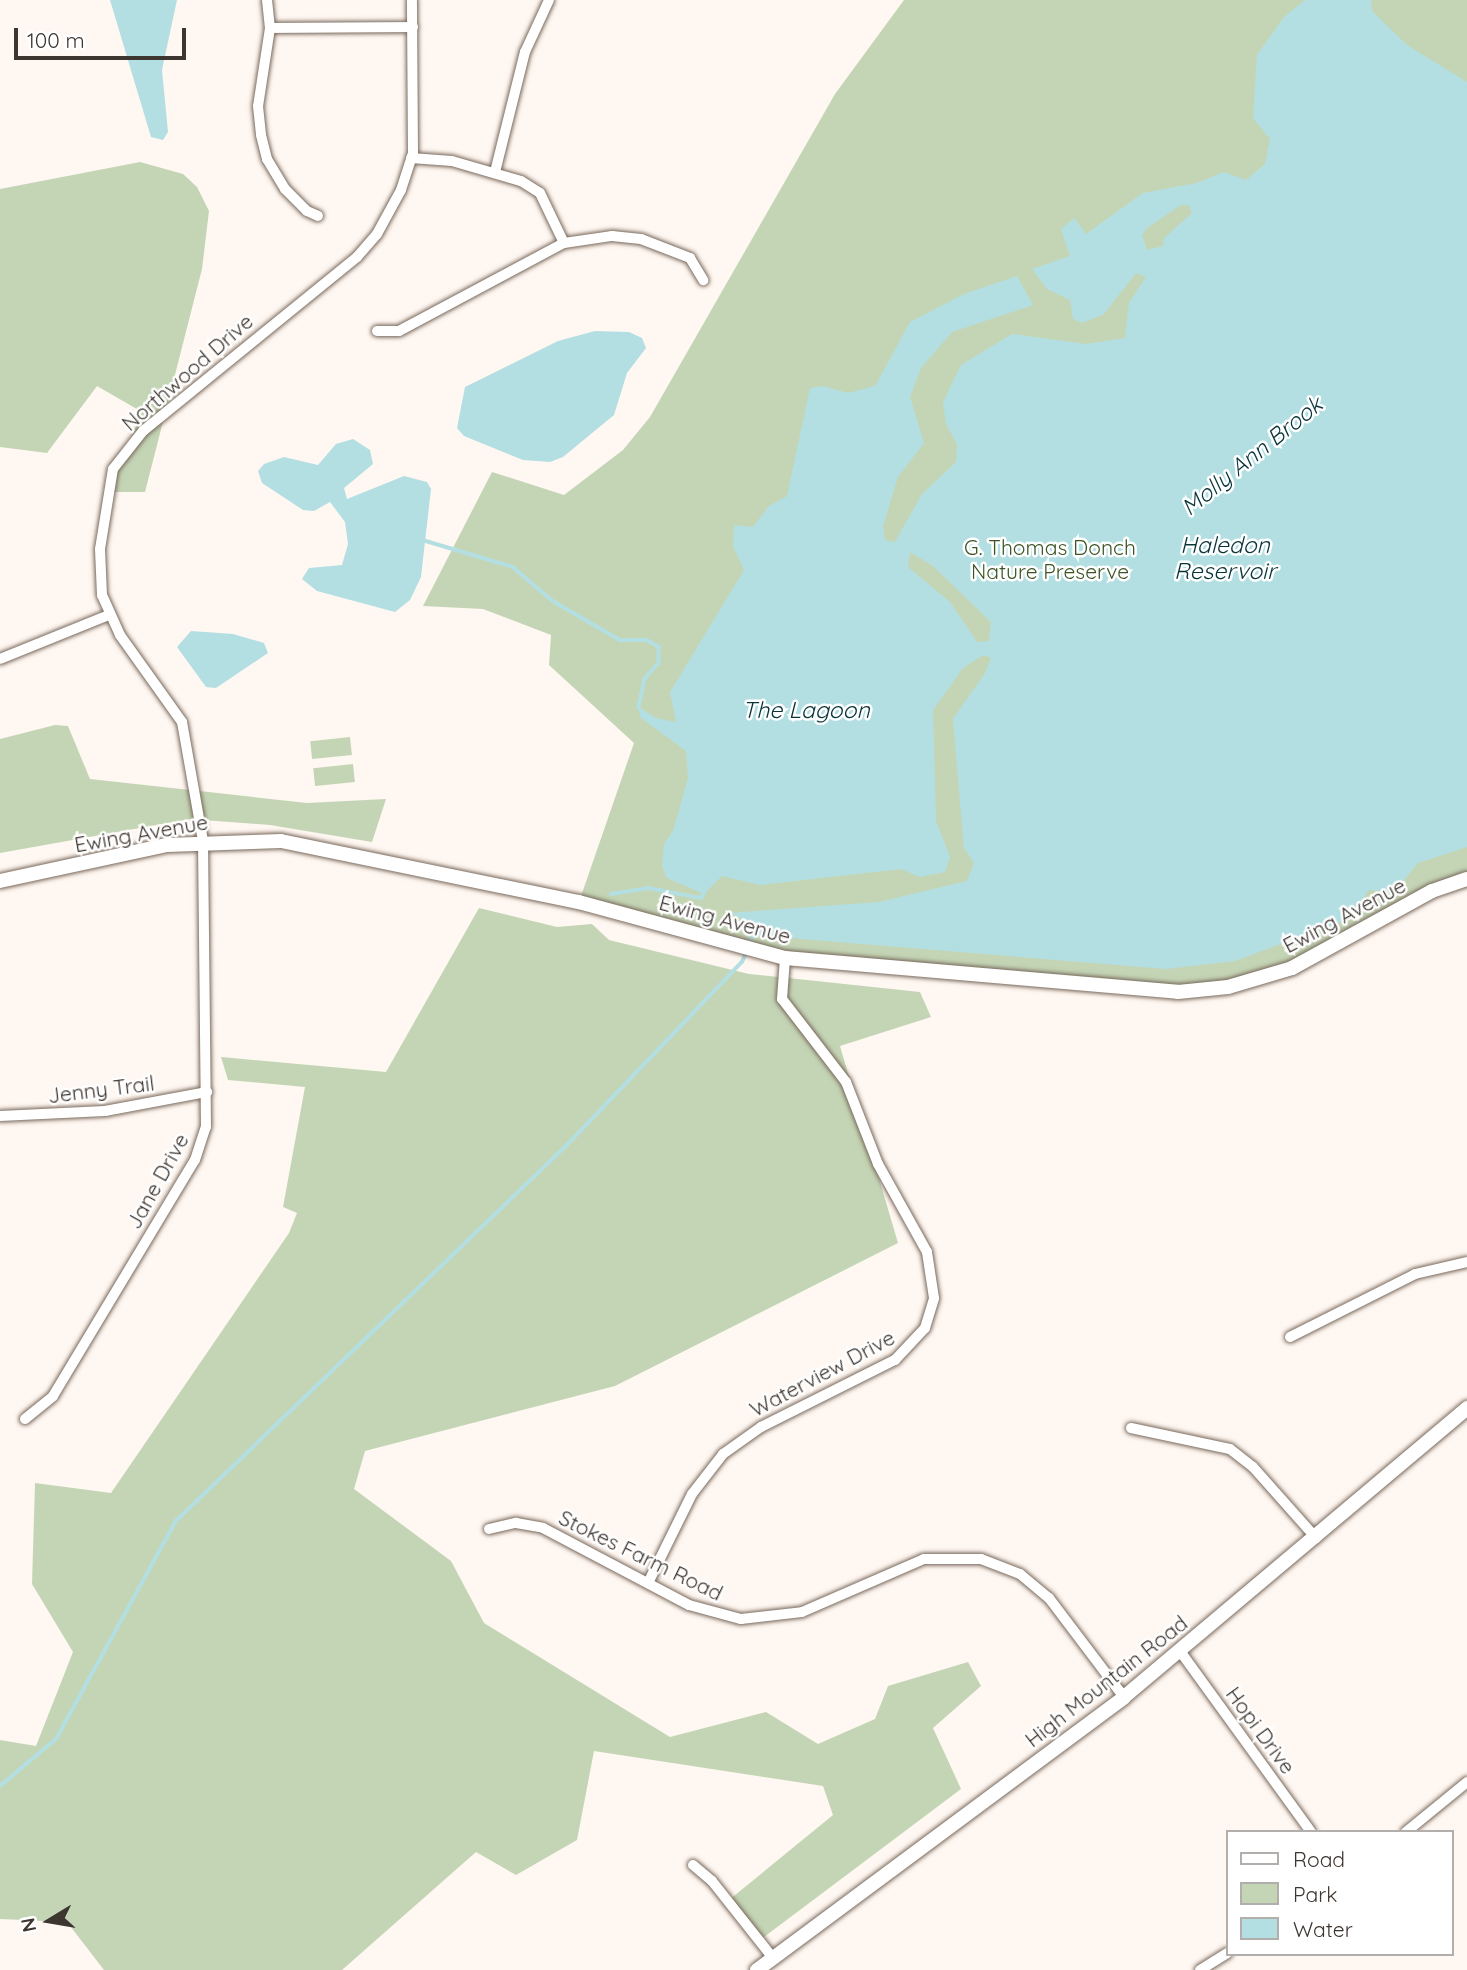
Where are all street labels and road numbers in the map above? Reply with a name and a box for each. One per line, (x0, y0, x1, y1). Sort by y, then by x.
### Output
street label: Northwood Drive (116, 308, 258, 436)
street label: Ewing Avenue (72, 809, 210, 857)
street label: Ewing Avenue (1278, 872, 1410, 958)
street label: Ewing Avenue (657, 889, 793, 949)
street label: Jenny Trail (46, 1070, 156, 1108)
street label: Jane Drive (121, 1129, 193, 1233)
street label: Waterview Drive (745, 1324, 899, 1422)
street label: Stokes Farm Road (555, 1504, 727, 1606)
street label: High Mountain Road (1020, 1610, 1192, 1752)
street label: Hopi Drive (1221, 1682, 1301, 1778)

